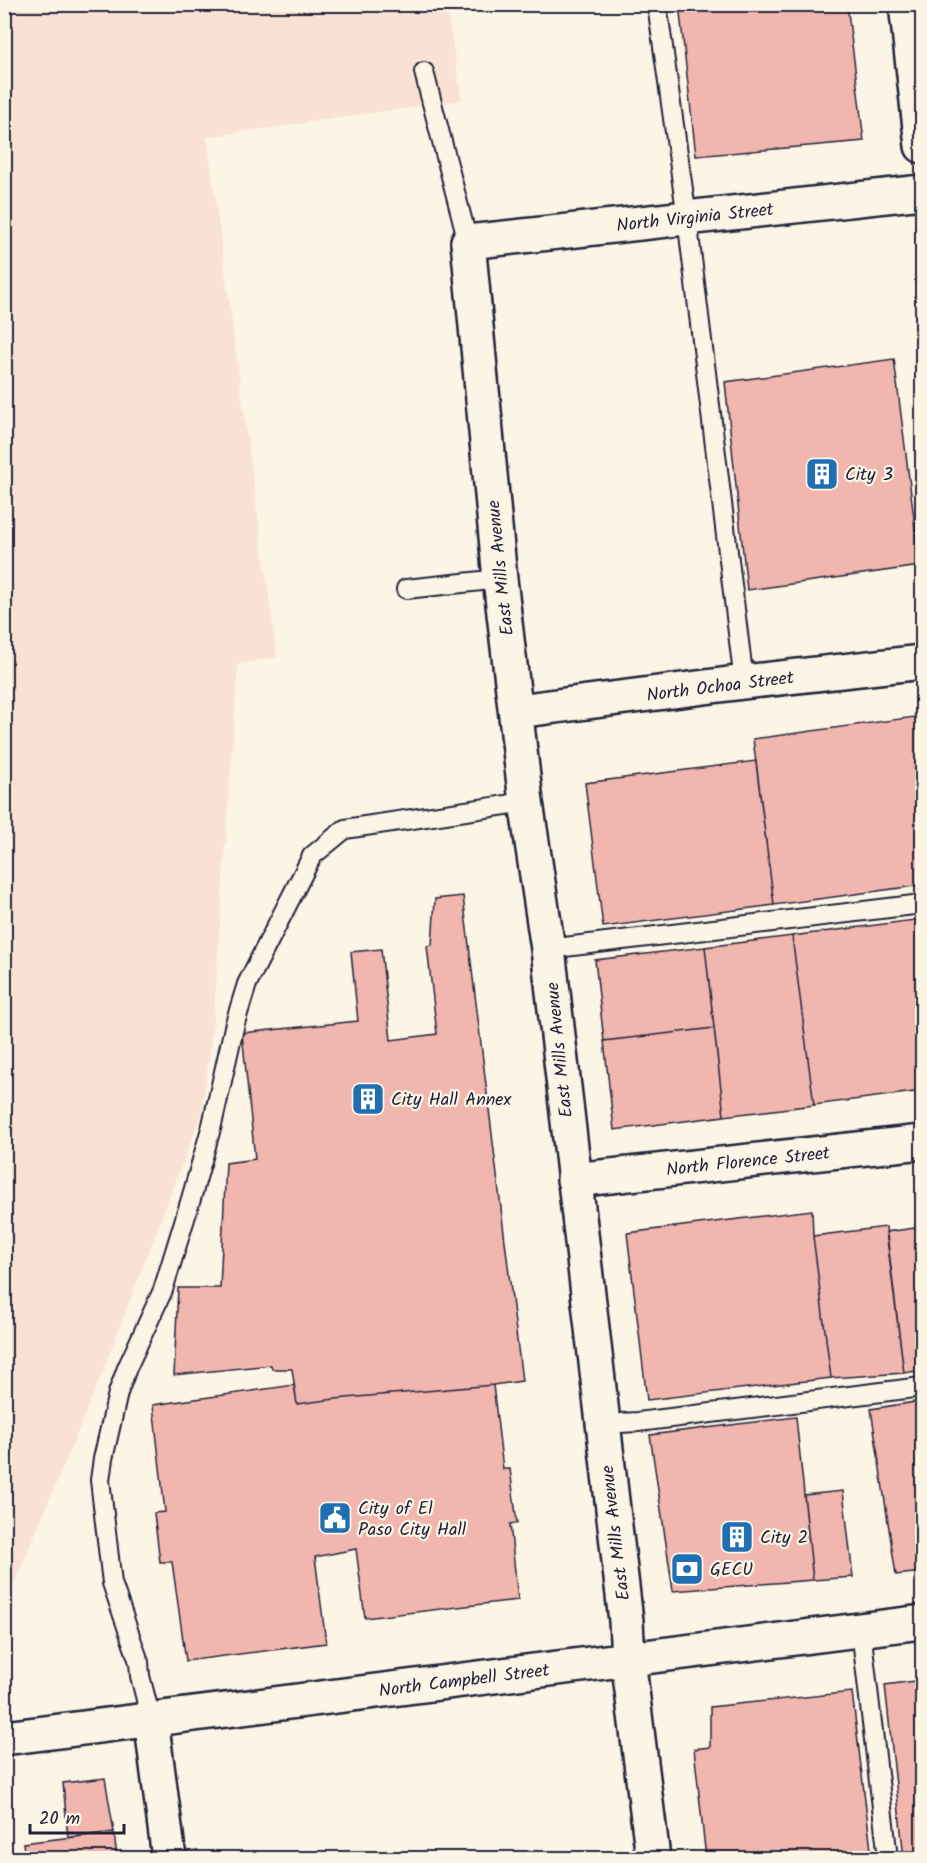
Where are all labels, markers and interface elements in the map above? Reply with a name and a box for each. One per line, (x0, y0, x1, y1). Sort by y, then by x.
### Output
street label: North Virginia Street (615, 196, 776, 241)
building icon: City 3 (804, 456, 840, 492)
place label: City 3 (845, 461, 893, 490)
street label: East Mills Avenue (480, 499, 523, 637)
street label: North Ochoa Street (645, 664, 797, 711)
street label: East Mills Avenue (539, 981, 582, 1119)
building icon: City Hall Annex (350, 1081, 386, 1117)
place label: City Hall Annex (391, 1086, 511, 1115)
street label: North Florence Street (665, 1139, 833, 1186)
street label: East Mills Avenue (594, 1464, 639, 1602)
place label: City of El Paso City Hall (358, 1495, 467, 1545)
public building icon: City of El Paso City Hall (317, 1500, 353, 1536)
building icon: City 2 (719, 1519, 755, 1555)
place label: City 2 (760, 1524, 808, 1553)
bank icon: GECU (669, 1551, 705, 1587)
place label: GECU (710, 1556, 753, 1585)
street label: North Campbell Street (377, 1657, 552, 1706)
scale bar (30, 1797, 124, 1835)
text: 20 m (39, 1805, 80, 1834)

